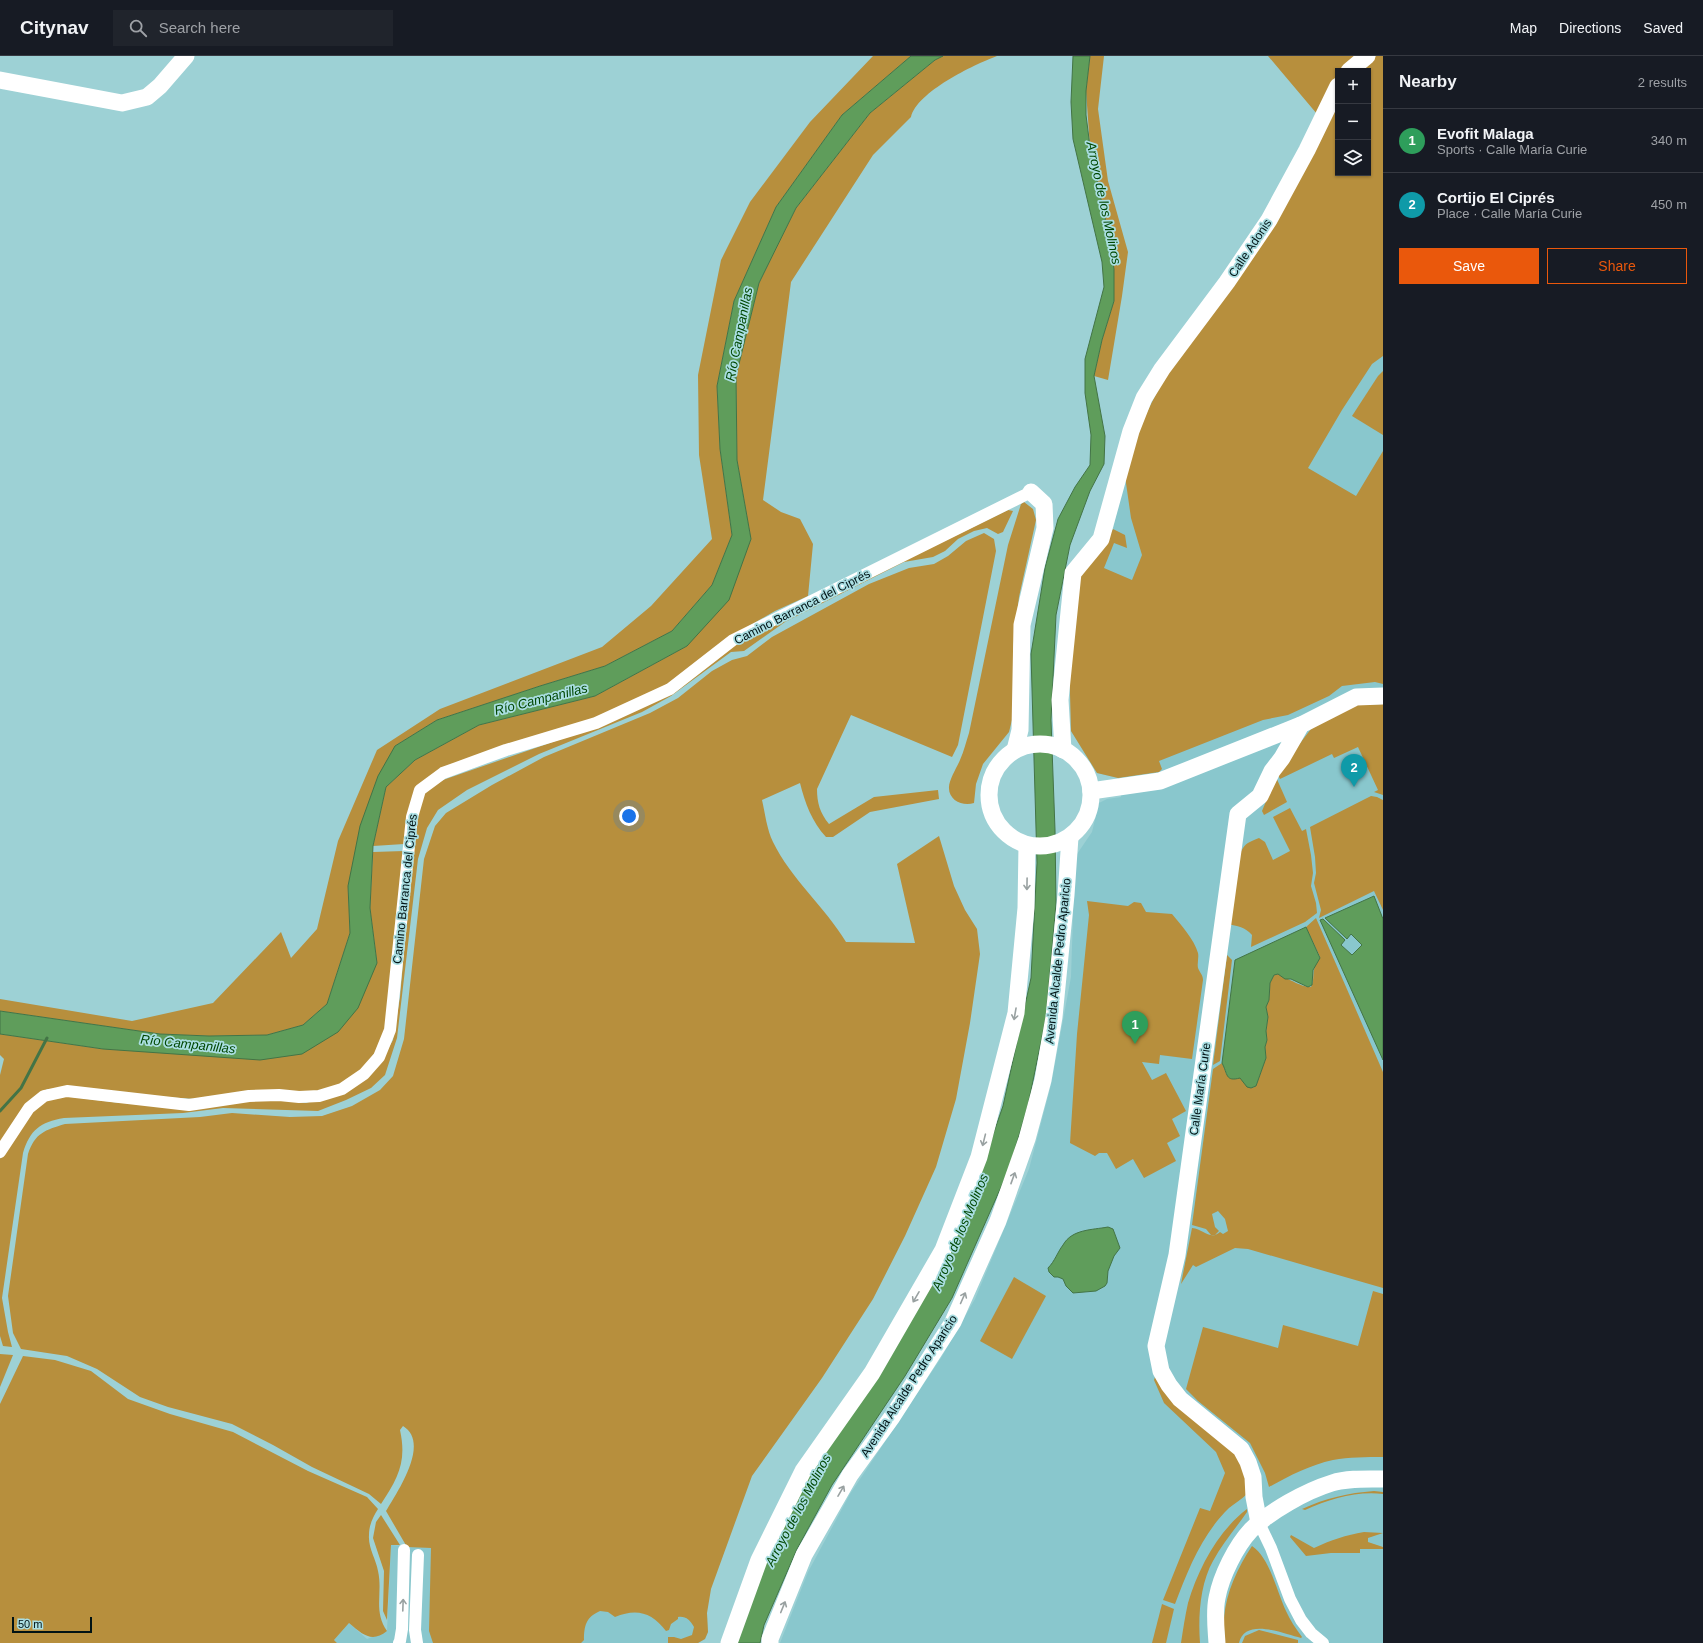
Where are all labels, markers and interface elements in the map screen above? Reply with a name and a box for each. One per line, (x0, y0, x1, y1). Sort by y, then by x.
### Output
search box (113, 10, 393, 46)
text: Citynav (20, 17, 89, 38)
icon: search (127, 17, 149, 39)
text: Search here (159, 19, 240, 36)
text: Map (1510, 20, 1537, 36)
text: Directions (1559, 20, 1621, 36)
text: Saved (1643, 20, 1683, 36)
map controls (1335, 68, 1371, 176)
button: + (1335, 68, 1371, 104)
text: Nearby (1399, 72, 1457, 91)
text: 2 results (1638, 75, 1687, 90)
button: − (1335, 104, 1371, 140)
text: Evofit Malaga (1437, 125, 1534, 142)
text: 1 (1408, 133, 1416, 148)
text: 340 m (1651, 133, 1687, 148)
water label: Arroyo de los Molinos (1083, 139, 1124, 266)
button: layers (1335, 140, 1371, 176)
text: Sports · Calle María Curie (1437, 142, 1587, 157)
text: Cortijo El Ciprés (1437, 189, 1555, 206)
text: 2 (1408, 197, 1416, 212)
text: 450 m (1651, 197, 1687, 212)
text: Place · Calle María Curie (1437, 206, 1582, 221)
street label: Calle Adonis (1226, 216, 1274, 280)
button: Save (1399, 248, 1539, 284)
button: Share (1547, 248, 1687, 284)
water label: Río Campanillas (723, 285, 756, 382)
street label: Camino Barranca del Ciprés (732, 567, 872, 647)
water label: Río Campanillas (493, 680, 590, 718)
pin: 2 (1341, 754, 1367, 787)
your location (619, 806, 639, 826)
street label: Camino Barranca del Ciprés (390, 813, 420, 965)
one-way arrow (1023, 877, 1030, 890)
street label: Avenida Alcalde Pedro Aparicio (1042, 877, 1074, 1045)
one-way arrow (1011, 1007, 1019, 1020)
pin: 1 (1122, 1011, 1148, 1044)
water label: Río Campanillas (140, 1032, 237, 1056)
street label: Calle María Curie (1187, 1041, 1213, 1136)
one-way arrow (979, 1133, 987, 1146)
water label: Arroyo de los Molinos (928, 1171, 992, 1293)
one-way arrow (1010, 1172, 1017, 1185)
one-way arrow (911, 1291, 919, 1303)
one-way arrow (960, 1293, 967, 1305)
street label: Avenida Alcalde Pedro Aparicio (858, 1312, 960, 1460)
water label: Arroyo de los Molinos (762, 1451, 834, 1570)
one-way arrow (838, 1485, 846, 1497)
one-way arrow (399, 1599, 406, 1612)
one-way arrow (780, 1601, 788, 1613)
scale bar (12, 1615, 92, 1634)
text: 50 m (18, 1618, 42, 1630)

